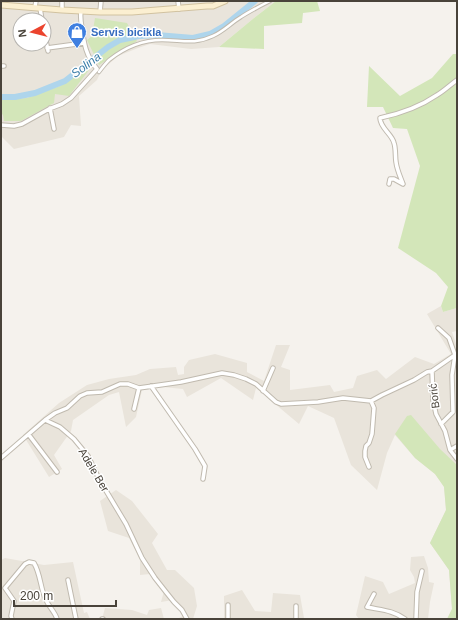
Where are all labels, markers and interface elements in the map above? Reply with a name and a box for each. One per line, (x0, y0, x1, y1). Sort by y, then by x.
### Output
north arrow (12, 12, 52, 52)
shop icon: Servis bicikla (66, 21, 88, 49)
place label: Servis bicikla (91, 26, 162, 38)
text: N (16, 28, 29, 38)
water label: Solina (68, 49, 104, 81)
street label: Borić (426, 382, 441, 409)
street label: Adele Ber (76, 446, 112, 494)
scale bar (14, 582, 116, 608)
text: 200 m (20, 589, 53, 603)

